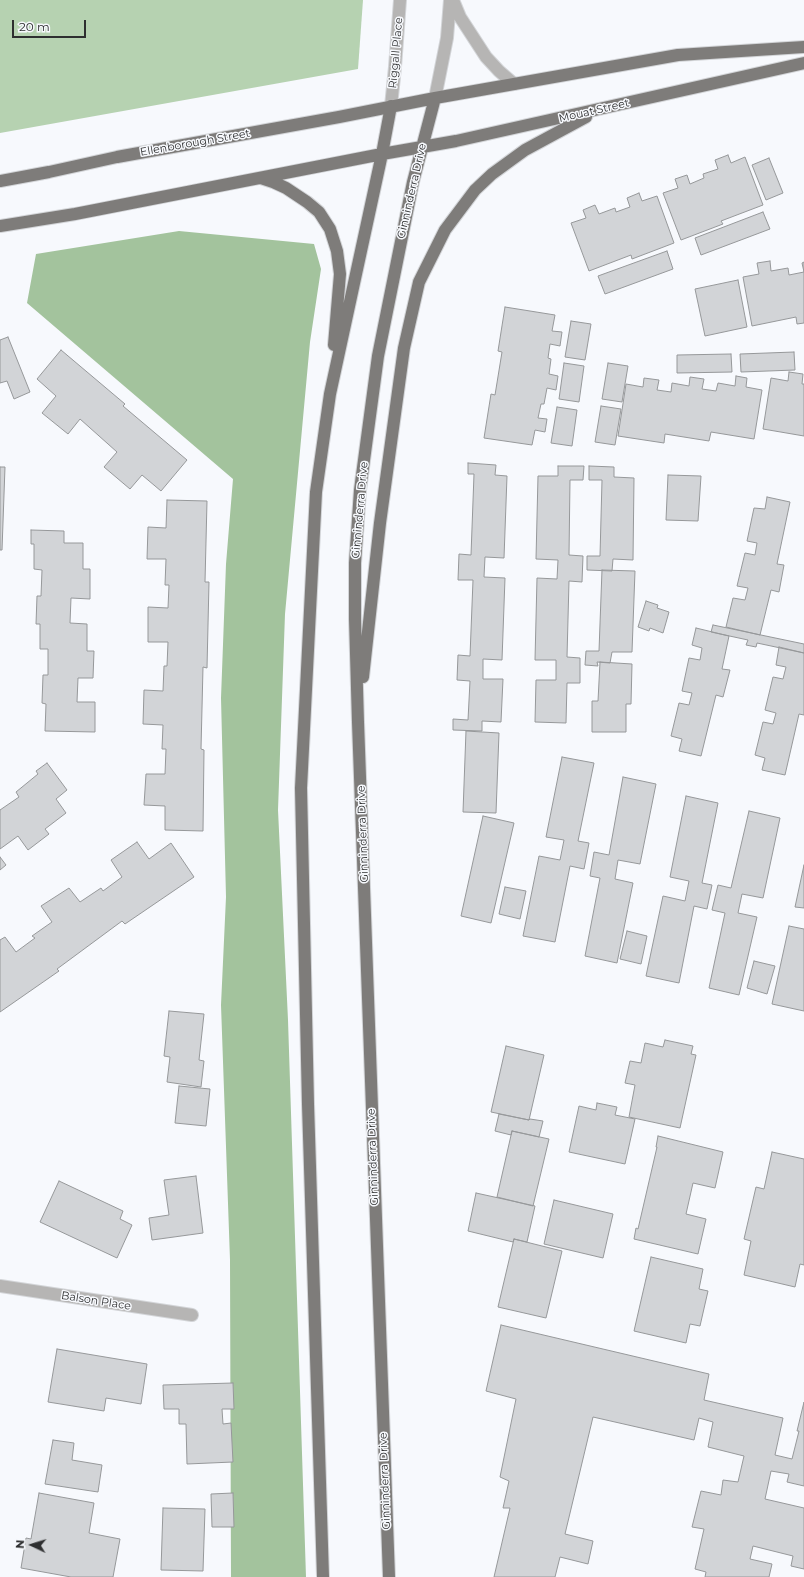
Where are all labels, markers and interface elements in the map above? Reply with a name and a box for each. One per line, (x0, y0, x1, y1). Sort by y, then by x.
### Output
scale bar (14, 12, 88, 38)
street label: Riggall Place (386, 17, 406, 89)
text: 20 m (19, 19, 50, 34)
street label: Mouat Street (557, 96, 631, 126)
street label: Ellenborough Street (139, 127, 251, 159)
street label: Ginninderra Drive (395, 142, 429, 240)
street label: Ginninderra Drive (349, 461, 371, 559)
street label: Ginninderra Drive (355, 785, 371, 883)
street label: Ginninderra Drive (365, 1108, 381, 1206)
street label: Balson Place (60, 1289, 132, 1313)
street label: Ginninderra Drive (377, 1432, 393, 1530)
north arrow (12, 1525, 52, 1565)
text: N (13, 1539, 27, 1549)

